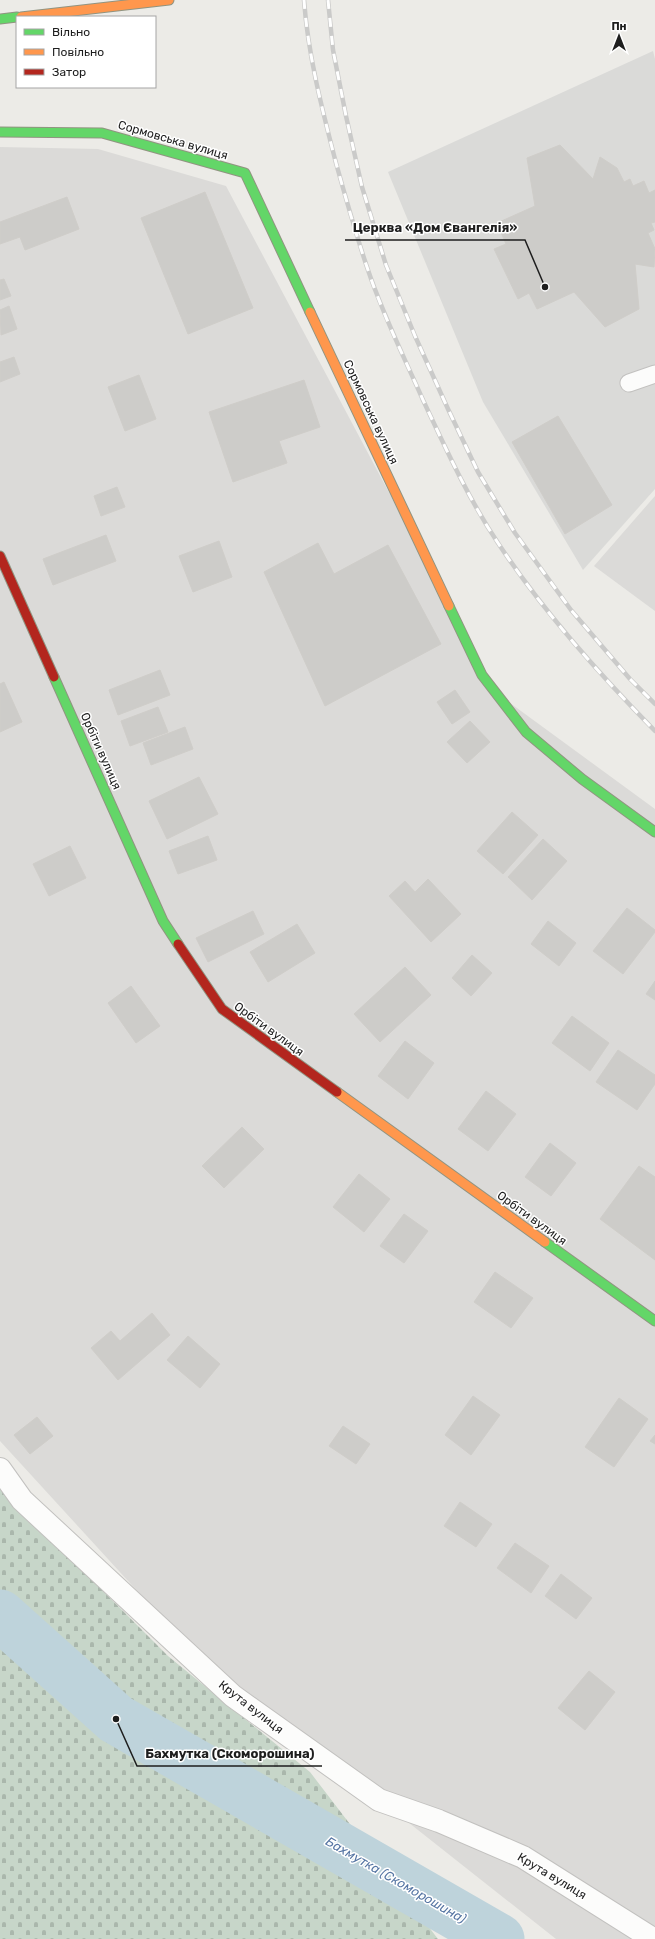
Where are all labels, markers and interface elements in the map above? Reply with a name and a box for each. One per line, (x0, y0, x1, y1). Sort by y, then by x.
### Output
legend (16, 16, 156, 88)
north arrow (599, 16, 639, 56)
text: Пн (611, 20, 627, 33)
text: Вільно (52, 25, 90, 39)
text: Повільно (52, 45, 104, 59)
text: Затор (52, 65, 86, 79)
street label: Сормовська вулиця (116, 118, 230, 162)
callout: Церква «Дом Євангелія» (345, 215, 525, 240)
text: Церква «Дом Євангелія» (353, 220, 517, 235)
street label: Сормовська вулиця (341, 358, 401, 466)
street label: Орбіти вулиця (78, 710, 124, 792)
street label: Орбіти вулиця (231, 999, 307, 1059)
street label: Орбіти вулиця (494, 1188, 570, 1248)
street label: Крута вулиця (216, 1677, 286, 1737)
callout: Бахмутка (Скоморошина) (137, 1741, 322, 1766)
text: Бахмутка (Скоморошина) (145, 1746, 315, 1761)
water label: Бахмутка (Скоморошина) (323, 1834, 469, 1927)
street label: Крута вулиця (515, 1850, 589, 1902)

